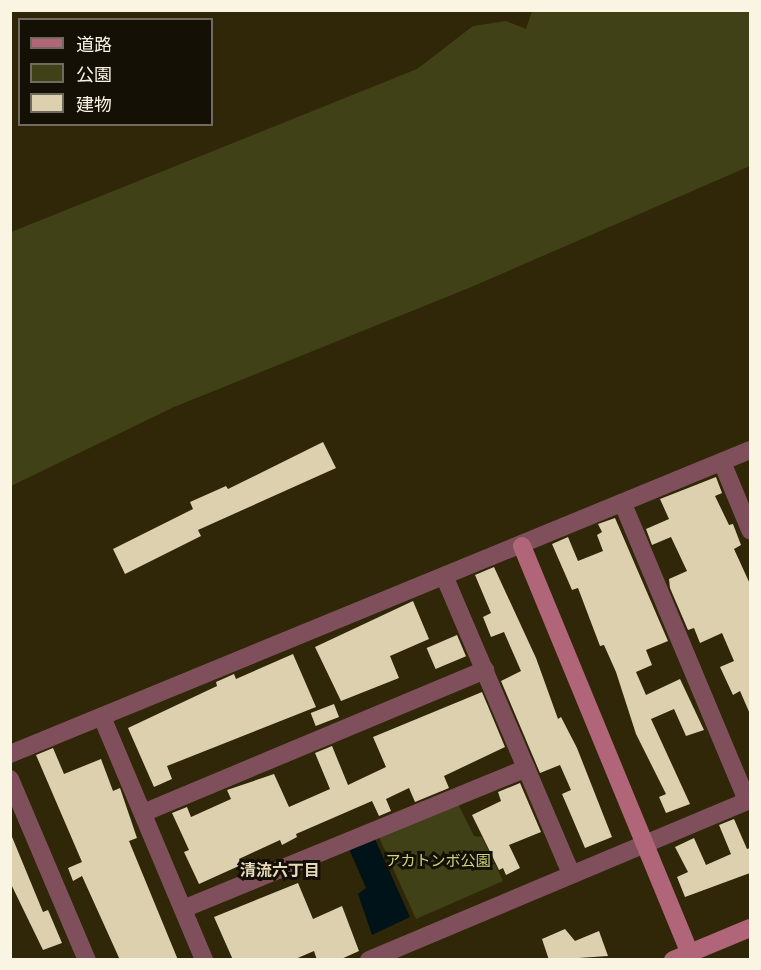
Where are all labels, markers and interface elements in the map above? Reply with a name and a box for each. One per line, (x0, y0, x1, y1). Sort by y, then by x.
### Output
legend (18, 18, 213, 126)
text: 道路 (76, 34, 112, 54)
text: 公園 (76, 64, 112, 84)
text: 建物 (76, 94, 112, 114)
park label: アカトンボ公園 (386, 852, 490, 870)
district label: 清流六丁目 (240, 860, 320, 880)

